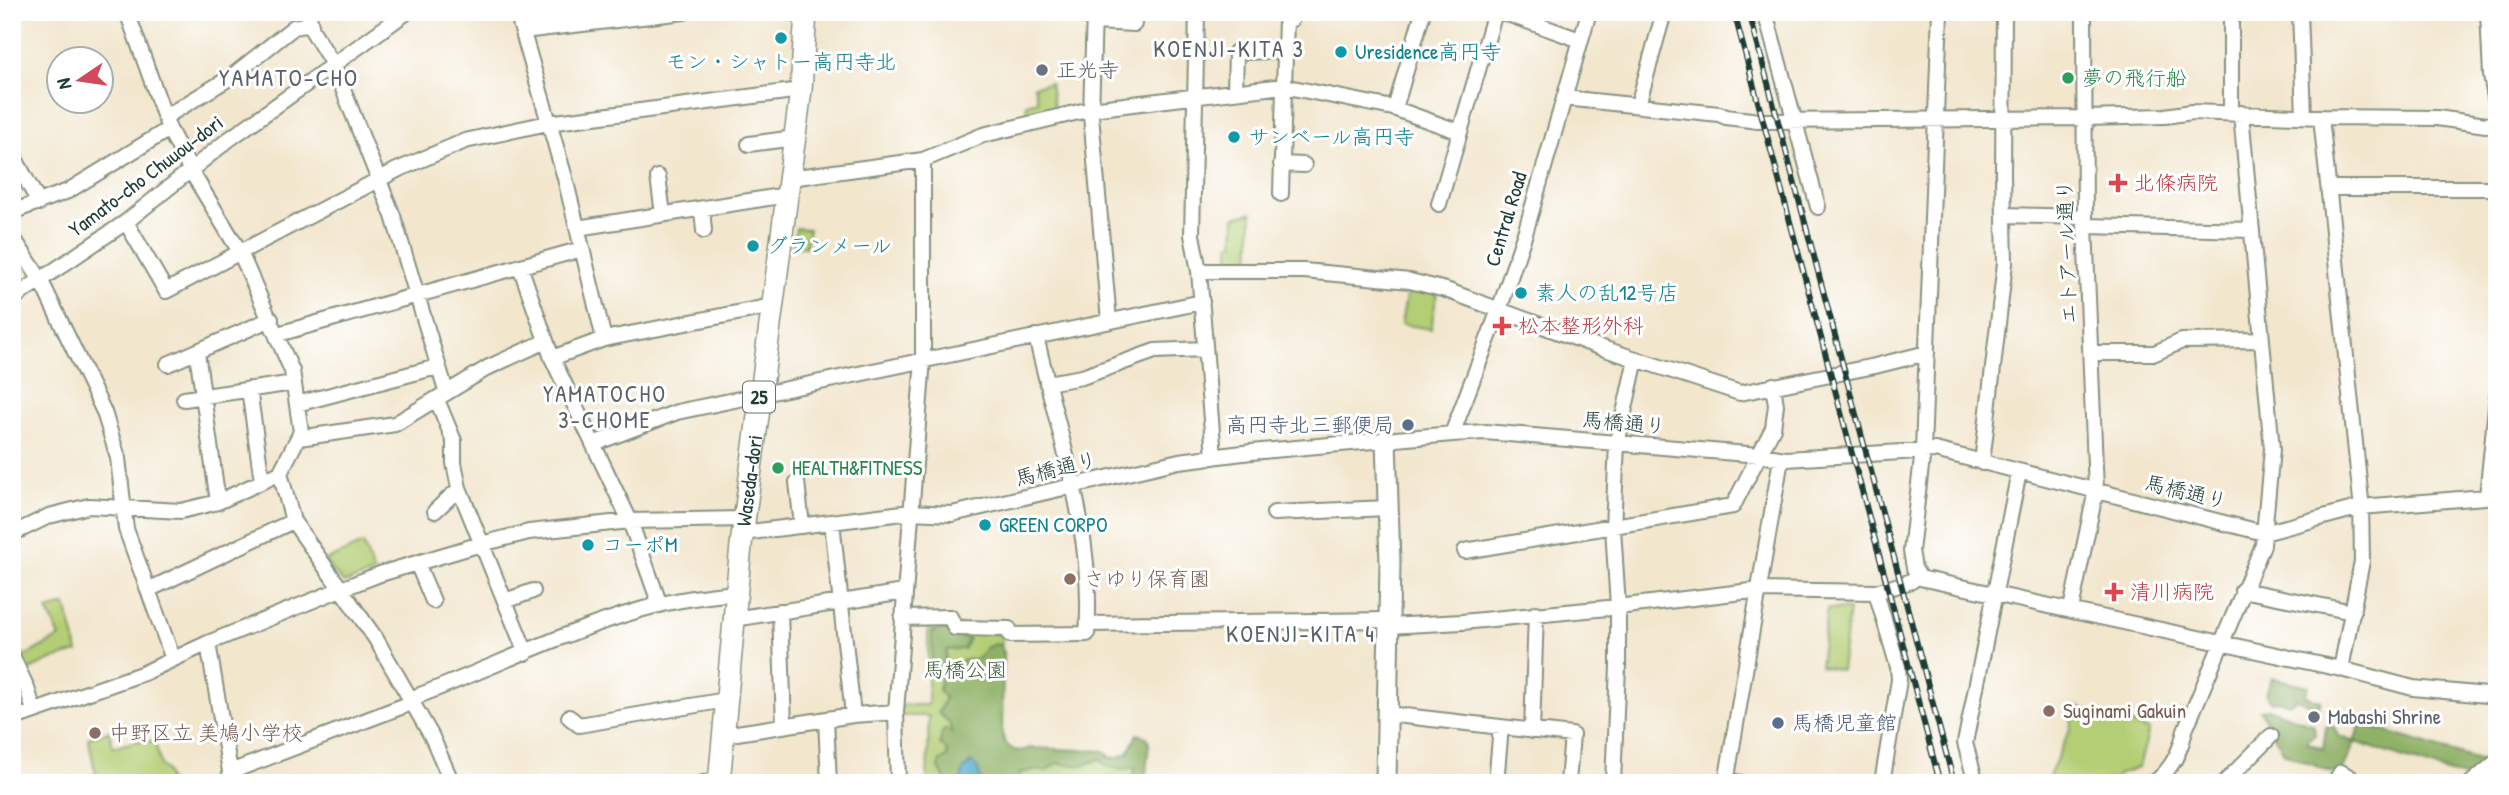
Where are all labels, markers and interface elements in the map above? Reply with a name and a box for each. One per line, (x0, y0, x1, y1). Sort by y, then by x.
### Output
marker: モン・シャトー高円寺北 (773, 30, 789, 46)
district label: KOENJI-KITA 3 (1153, 33, 1305, 64)
place label: Uresidence高円寺 (1355, 37, 1501, 66)
marker: Uresidence高円寺 (1333, 44, 1349, 60)
north arrow (46, 46, 116, 116)
place label: モン・シャトー高円寺北 (666, 47, 897, 76)
place label: 正光寺 (1056, 55, 1119, 84)
district label: YAMATO-CHO (219, 61, 359, 93)
marker: 正光寺 (1034, 62, 1050, 78)
place label: 夢の飛行船 (2082, 63, 2187, 92)
marker: 夢の飛行船 (2060, 70, 2076, 86)
text: N (50, 76, 77, 92)
street label: Yamato-cho Chuuou-dori (63, 108, 229, 243)
place label: サンベール高円寺 (1248, 122, 1415, 151)
marker: サンベール高円寺 (1226, 129, 1242, 145)
street label: Central Road (1477, 168, 1534, 270)
place label: 北條病院 (2134, 168, 2218, 197)
marker: 北條病院 (2108, 173, 2128, 193)
street label: エトアール通り (2049, 179, 2084, 325)
place label: グランメール (767, 231, 892, 260)
marker: グランメール (745, 238, 761, 254)
place label: 素人の乱12号店 (1535, 278, 1678, 307)
marker: 素人の乱12号店 (1513, 285, 1529, 301)
place label: 松本整形外科 (1518, 311, 1644, 340)
marker: 松本整形外科 (1492, 316, 1512, 336)
district label: YAMATOCHO 3-CHOME (543, 378, 667, 435)
road number: 25 (743, 382, 775, 412)
street label: 馬橋通り (1581, 404, 1667, 441)
place label: 高円寺北三郵便局 (1226, 410, 1394, 439)
marker: 高円寺北三郵便局 (1400, 417, 1416, 433)
street label: Waseda-dori (729, 433, 769, 528)
street label: 馬橋通り (1012, 444, 1100, 493)
place label: HEALTH&FITNESS (792, 453, 923, 482)
marker: HEALTH&FITNESS (770, 460, 786, 476)
street label: 馬橋通り (2142, 467, 2230, 516)
place label: GREEN CORPO (999, 510, 1108, 539)
marker: GREEN CORPO (977, 517, 993, 533)
place label: コーポM (602, 530, 678, 559)
marker: コーポM (580, 537, 596, 553)
place label: さゆり保育園 (1084, 564, 1210, 593)
marker: さゆり保育園 (1062, 571, 1078, 587)
place label: 清川病院 (2130, 577, 2214, 606)
marker: 清川病院 (2104, 582, 2124, 602)
district label: KOENJI-KITA 4 (1226, 618, 1376, 649)
park label: 馬橋公園 (923, 655, 1007, 684)
place label: Suginami Gakuin (2063, 696, 2186, 725)
place label: Mabashi Shrine (2328, 702, 2441, 731)
marker: Suginami Gakuin (2041, 703, 2057, 719)
place label: 馬橋児童館 (1792, 708, 1897, 737)
marker: Mabashi Shrine (2306, 709, 2322, 725)
marker: 馬橋児童館 (1770, 715, 1786, 731)
place label: 中野区立 美鳩小学校 (109, 718, 303, 747)
marker: 中野区立 美鳩小学校 (87, 725, 103, 741)

